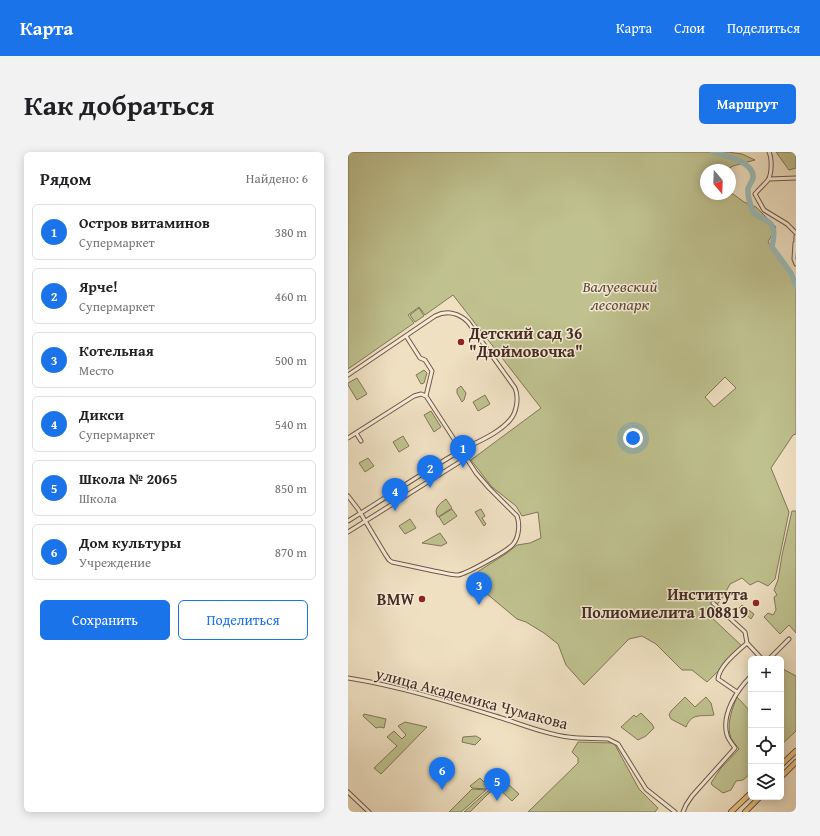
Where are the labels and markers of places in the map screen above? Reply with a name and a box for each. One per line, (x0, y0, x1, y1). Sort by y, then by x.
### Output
place label: Детский сад 36 "Дюймовочка" (468, 321, 583, 363)
marker: Детский сад 36 "Дюймовочка" (456, 337, 466, 347)
pin: 1 (450, 435, 476, 468)
pin: 2 (417, 455, 443, 488)
pin: 4 (382, 478, 408, 511)
pin: 3 (466, 572, 492, 605)
place label: Института Полиомиелита 108819 (581, 582, 749, 624)
place label: BMW (377, 587, 414, 611)
marker: BMW (417, 594, 427, 604)
marker: Института Полиомиелита 108819 (751, 598, 761, 608)
pin: 6 (429, 757, 455, 790)
pin: 5 (484, 768, 510, 801)

